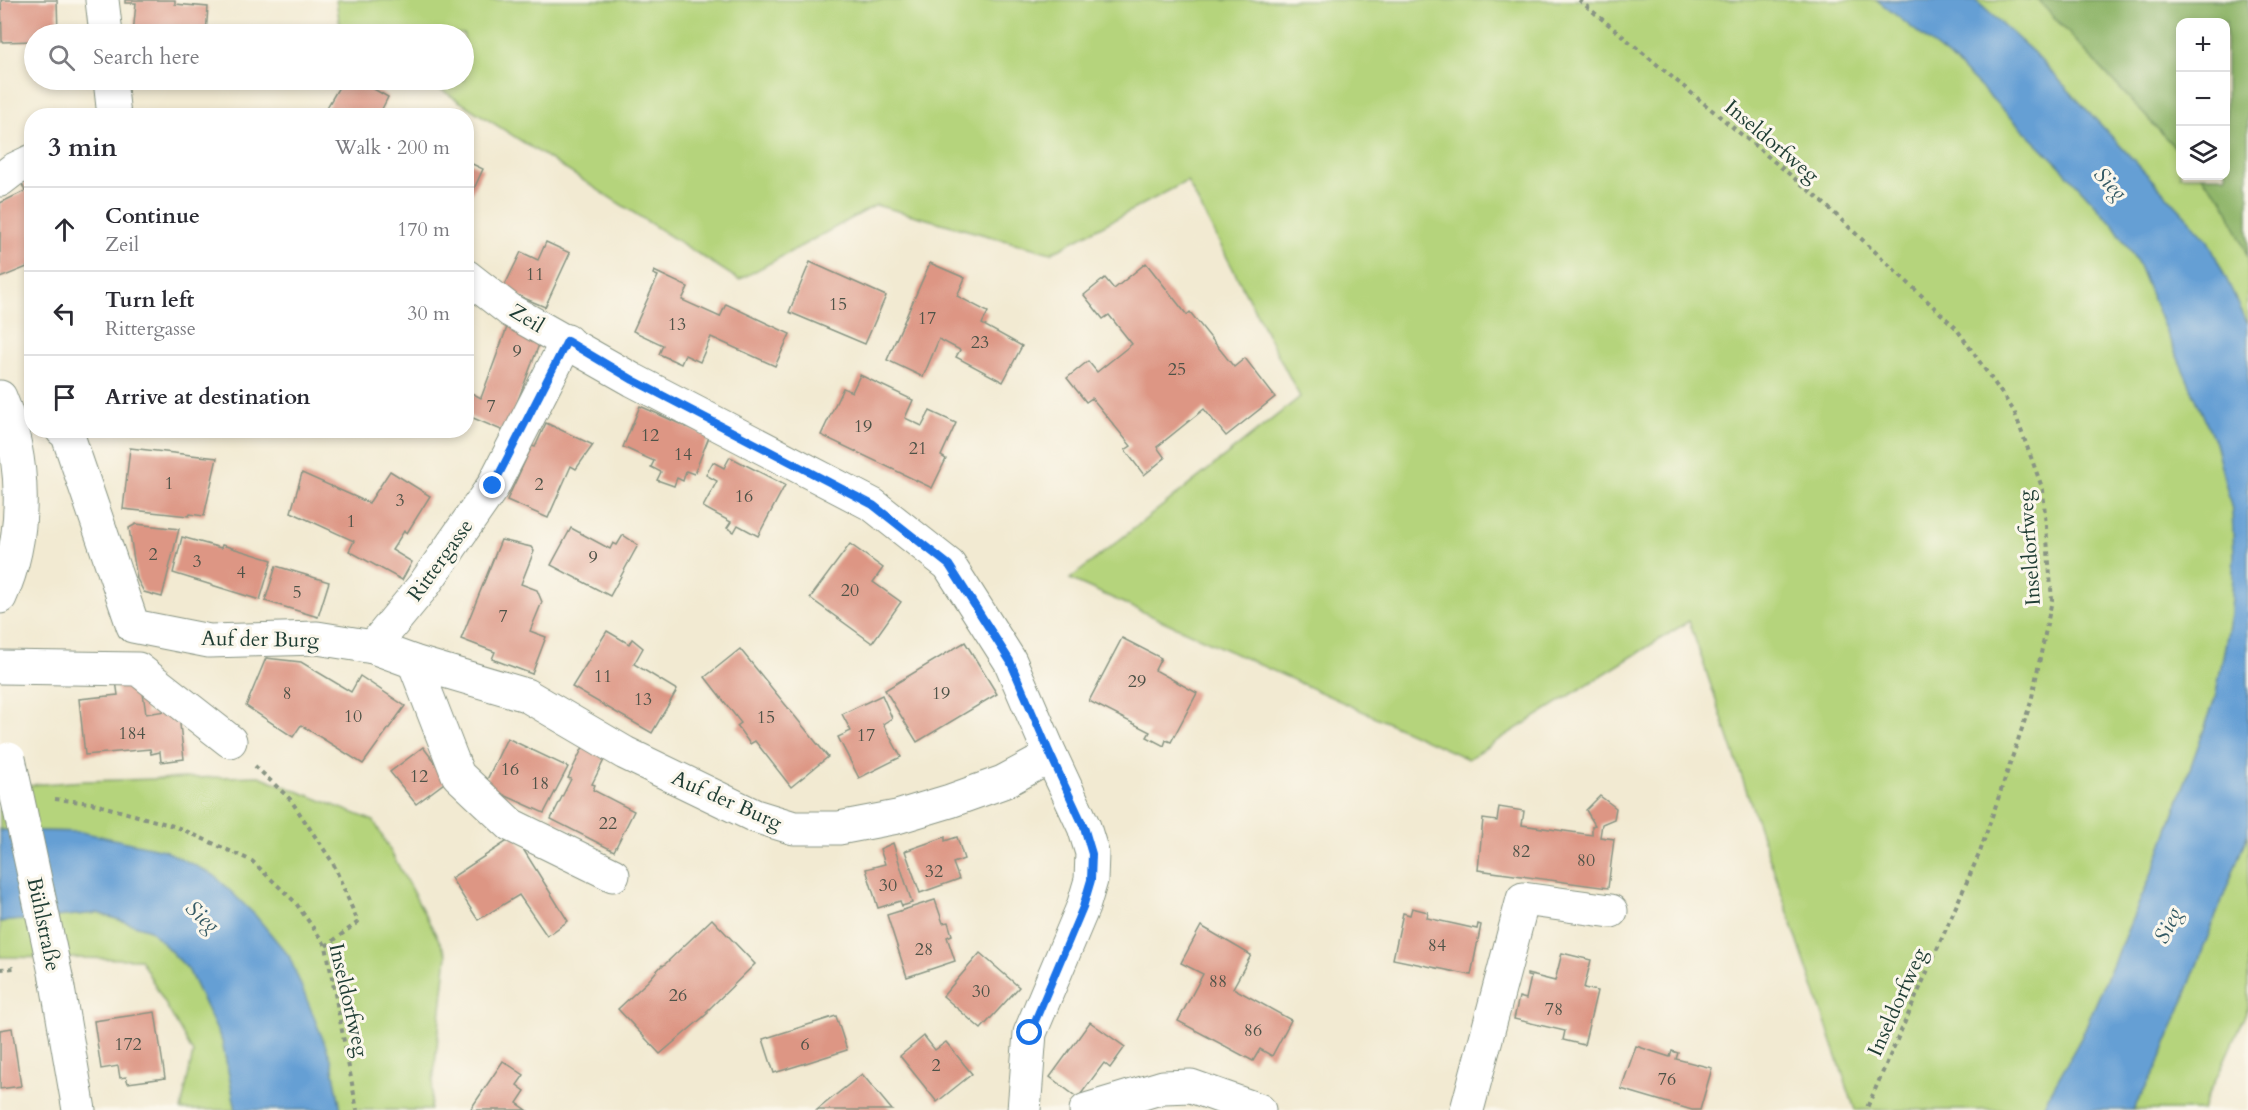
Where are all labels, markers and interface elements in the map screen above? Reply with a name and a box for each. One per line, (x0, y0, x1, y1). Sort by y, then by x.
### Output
map controls (2176, 18, 2230, 180)
button: + (2176, 18, 2230, 72)
search box (24, 24, 474, 90)
icon: search (45, 41, 78, 74)
text: Search here (93, 42, 200, 72)
button: − (2176, 72, 2230, 126)
street label: Inseldorfweg (1718, 93, 1825, 190)
button: layers (2176, 126, 2230, 180)
text: 3 min (48, 130, 117, 165)
text: Walk · 200 m (335, 134, 450, 161)
water label: Sieg (2087, 160, 2134, 207)
text: Continue (105, 201, 200, 231)
icon: ahead (48, 213, 81, 246)
text: 170 m (397, 216, 450, 243)
text: Zeil (105, 231, 139, 258)
house number: 11 (526, 262, 544, 287)
text: Turn left (105, 285, 194, 315)
house number: 15 (829, 292, 847, 317)
icon: left (48, 297, 81, 330)
street label: Zeil (504, 297, 550, 340)
text: 30 m (407, 300, 450, 327)
house number: 17 (918, 306, 936, 331)
house number: 13 (668, 312, 686, 337)
text: Rittergasse (105, 315, 196, 342)
house number: 23 (971, 330, 989, 355)
house number: 9 (512, 339, 522, 364)
house number: 25 (1168, 357, 1186, 382)
icon: arrive (48, 381, 81, 414)
text: Arrive at destination (105, 382, 310, 412)
house number: 7 (486, 394, 496, 419)
house number: 19 (854, 414, 872, 439)
house number: 12 (641, 423, 659, 448)
house number: 21 (909, 436, 927, 461)
house number: 14 (674, 442, 692, 467)
house number: 1 (164, 471, 174, 496)
route end (479, 472, 505, 498)
house number: 2 (534, 472, 544, 497)
house number: 16 (735, 484, 753, 509)
house number: 3 (395, 488, 405, 513)
street label: Inseldorfweg (2011, 489, 2048, 607)
house number: 1 (346, 509, 356, 534)
street label: Rittergasse (401, 513, 480, 607)
house number: 2 (148, 542, 158, 567)
house number: 9 (588, 545, 598, 570)
house number: 3 (192, 549, 202, 574)
house number: 4 (236, 560, 246, 585)
house number: 20 (841, 578, 859, 603)
house number: 5 (292, 580, 302, 605)
house number: 7 (498, 604, 508, 629)
street label: Auf der Burg (201, 624, 319, 655)
house number: 11 (594, 664, 612, 689)
house number: 29 (1128, 669, 1146, 694)
house number: 8 (282, 681, 292, 706)
house number: 19 (932, 681, 950, 706)
house number: 13 (634, 687, 652, 712)
house number: 10 (344, 704, 362, 729)
house number: 15 (757, 705, 775, 730)
house number: 184 (118, 721, 146, 746)
house number: 17 (857, 723, 875, 748)
house number: 16 (501, 757, 519, 782)
street label: Auf der Burg (667, 763, 787, 838)
house number: 12 (410, 764, 428, 789)
house number: 18 (531, 771, 549, 796)
house number: 22 (599, 811, 617, 836)
house number: 82 (1512, 839, 1530, 864)
house number: 80 (1577, 848, 1595, 873)
house number: 32 (925, 859, 943, 884)
house number: 30 (879, 873, 897, 898)
street label: Bühlstraße (19, 875, 68, 974)
water label: Sieg (179, 893, 226, 940)
water label: Sieg (2147, 902, 2189, 948)
house number: 84 (1428, 933, 1446, 958)
house number: 28 (915, 937, 933, 962)
street label: Inseldorfweg (321, 940, 376, 1060)
street label: Inseldorfweg (1861, 943, 1934, 1061)
house number: 88 (1209, 969, 1227, 994)
house number: 30 (972, 979, 990, 1004)
house number: 26 (669, 983, 687, 1008)
house number: 78 (1545, 997, 1563, 1022)
house number: 86 (1244, 1018, 1262, 1043)
route start (1016, 1019, 1042, 1045)
house number: 172 (114, 1032, 142, 1057)
house number: 6 (800, 1032, 810, 1057)
house number: 2 (931, 1053, 941, 1078)
house number: 76 (1658, 1067, 1676, 1092)

